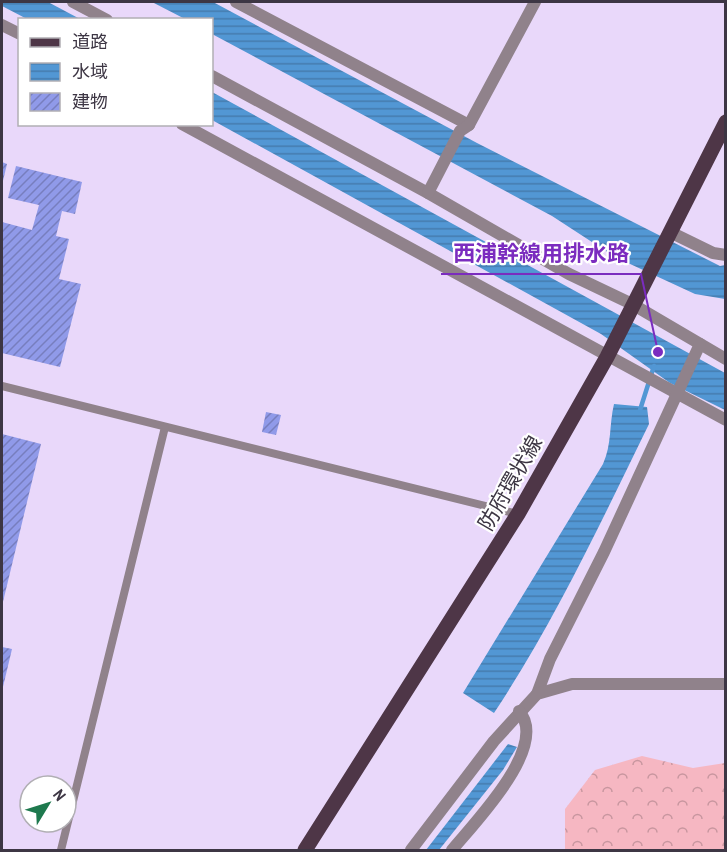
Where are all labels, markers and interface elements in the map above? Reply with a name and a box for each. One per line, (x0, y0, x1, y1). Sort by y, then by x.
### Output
legend (18, 18, 213, 126)
text: 道路 (72, 29, 108, 54)
text: 水域 (72, 59, 108, 84)
text: 建物 (72, 89, 108, 114)
callout: 西浦幹線用排水路 (441, 234, 641, 274)
text: 西浦幹線用排水路 (453, 238, 629, 268)
street label: 防府環状線 (471, 430, 549, 536)
north arrow (18, 774, 78, 834)
text: N (48, 784, 71, 805)

